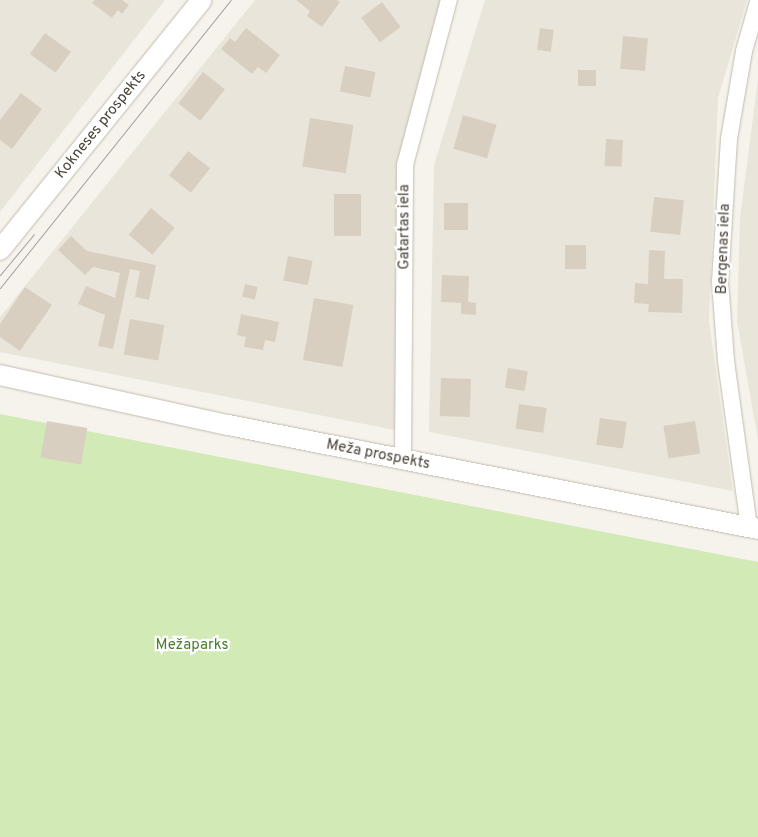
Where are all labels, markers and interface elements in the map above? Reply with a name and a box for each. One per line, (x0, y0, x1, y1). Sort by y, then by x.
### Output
street label: Kokneses prospekts (52, 67, 150, 183)
street label: Gatartas iela (396, 184, 414, 270)
street label: Bergenas iela (713, 203, 735, 295)
street label: Meža prospekts (325, 436, 431, 474)
park label: Mežaparks (156, 637, 228, 655)

